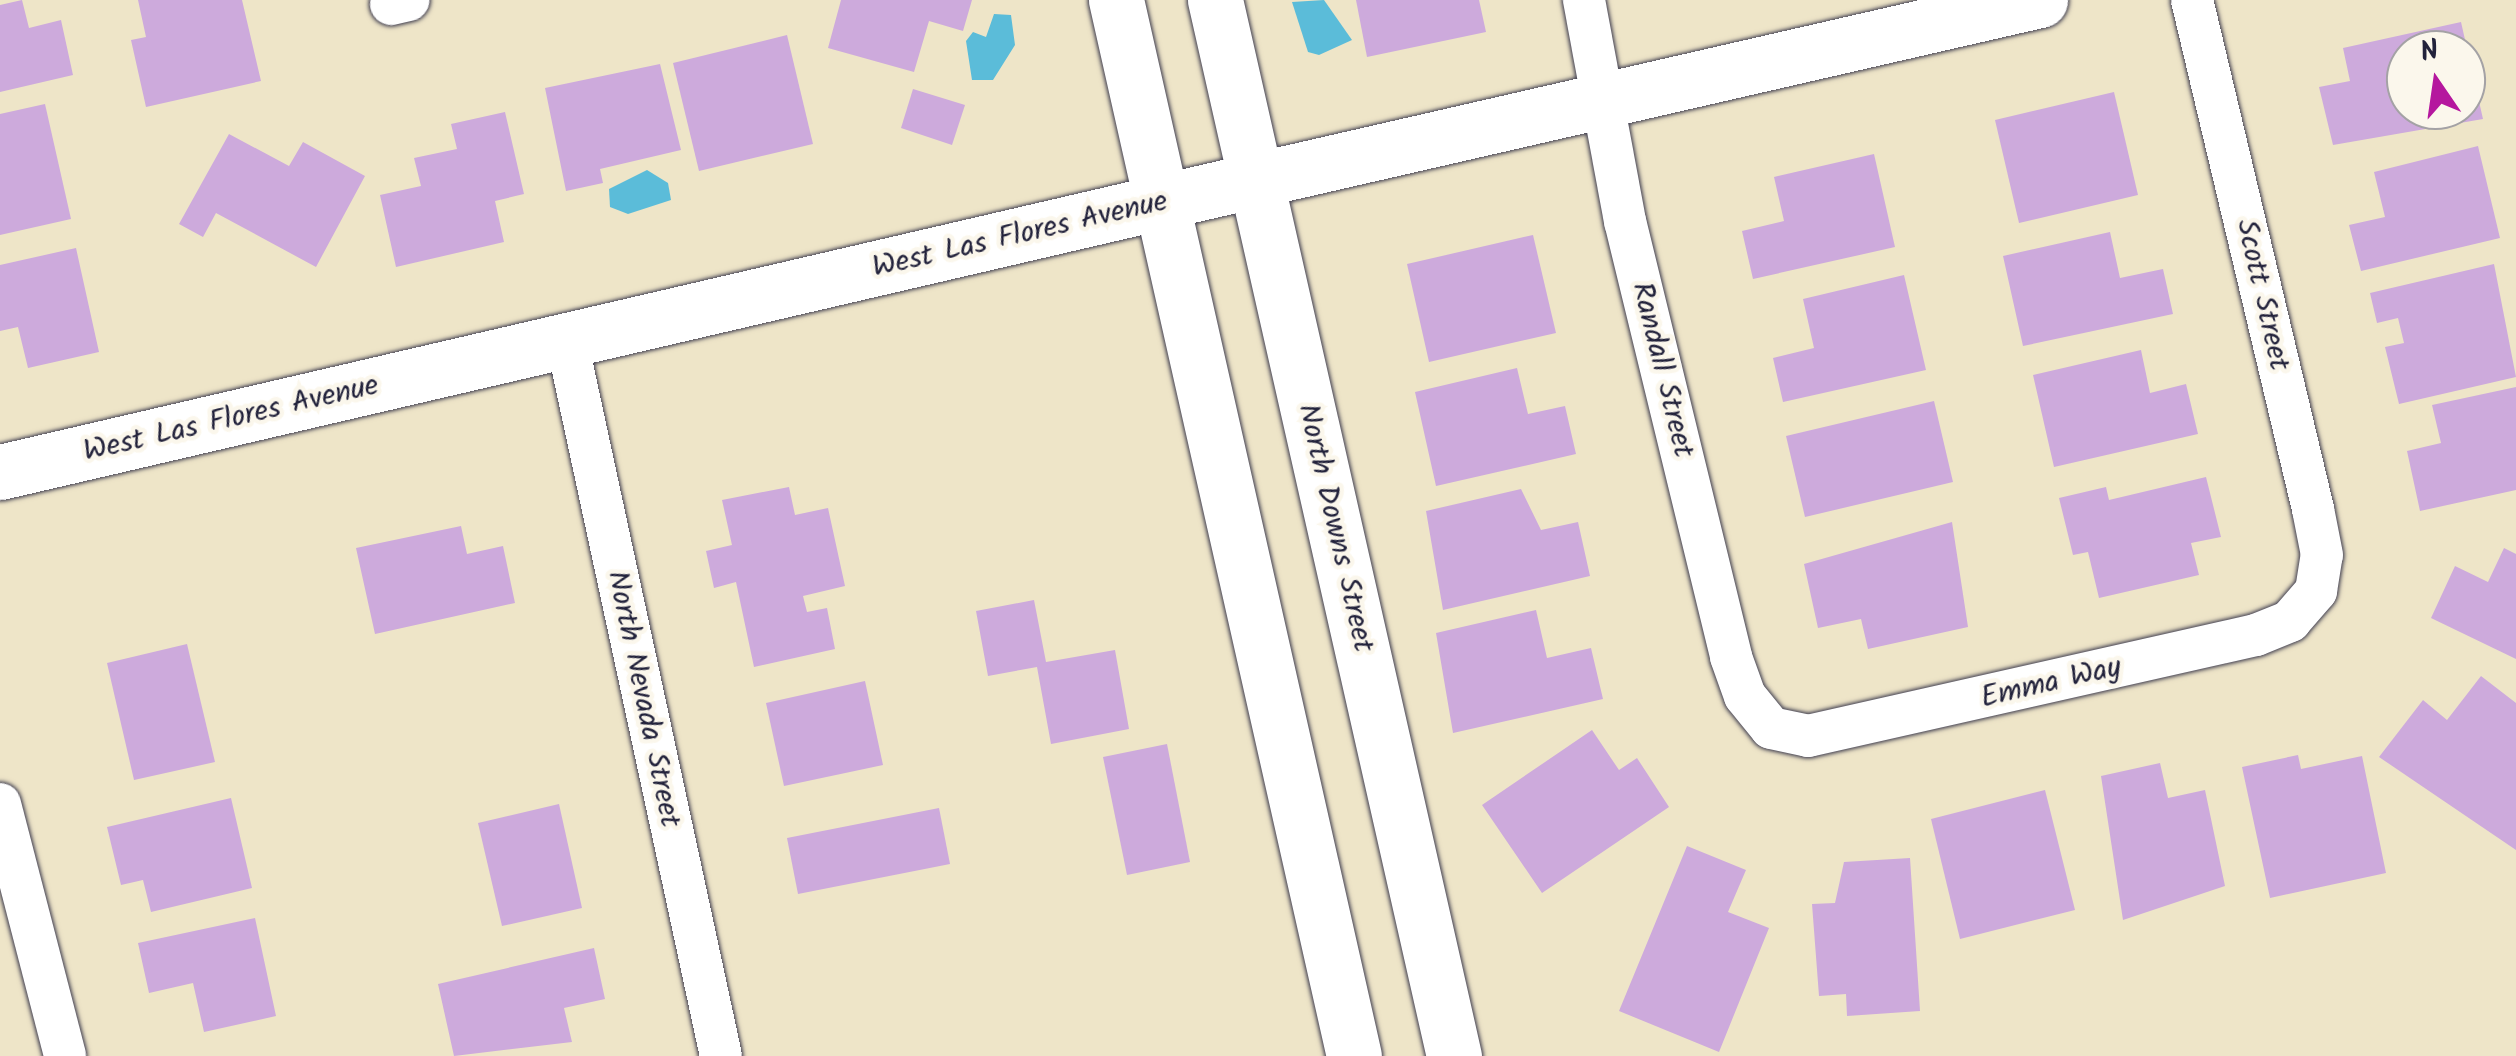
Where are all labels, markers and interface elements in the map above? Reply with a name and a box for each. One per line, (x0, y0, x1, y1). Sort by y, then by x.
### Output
text: N (2416, 28, 2443, 76)
north arrow (2386, 30, 2486, 130)
street label: West Las Flores Avenue (869, 184, 1171, 286)
street label: Scott Street (2227, 216, 2297, 374)
street label: Randall Street (1623, 279, 1701, 461)
street label: West Las Flores Avenue (80, 368, 382, 470)
street label: North Downs Street (1289, 400, 1381, 656)
street label: North Nevada Street (598, 567, 688, 831)
street label: Emma Way (1977, 649, 2125, 717)

